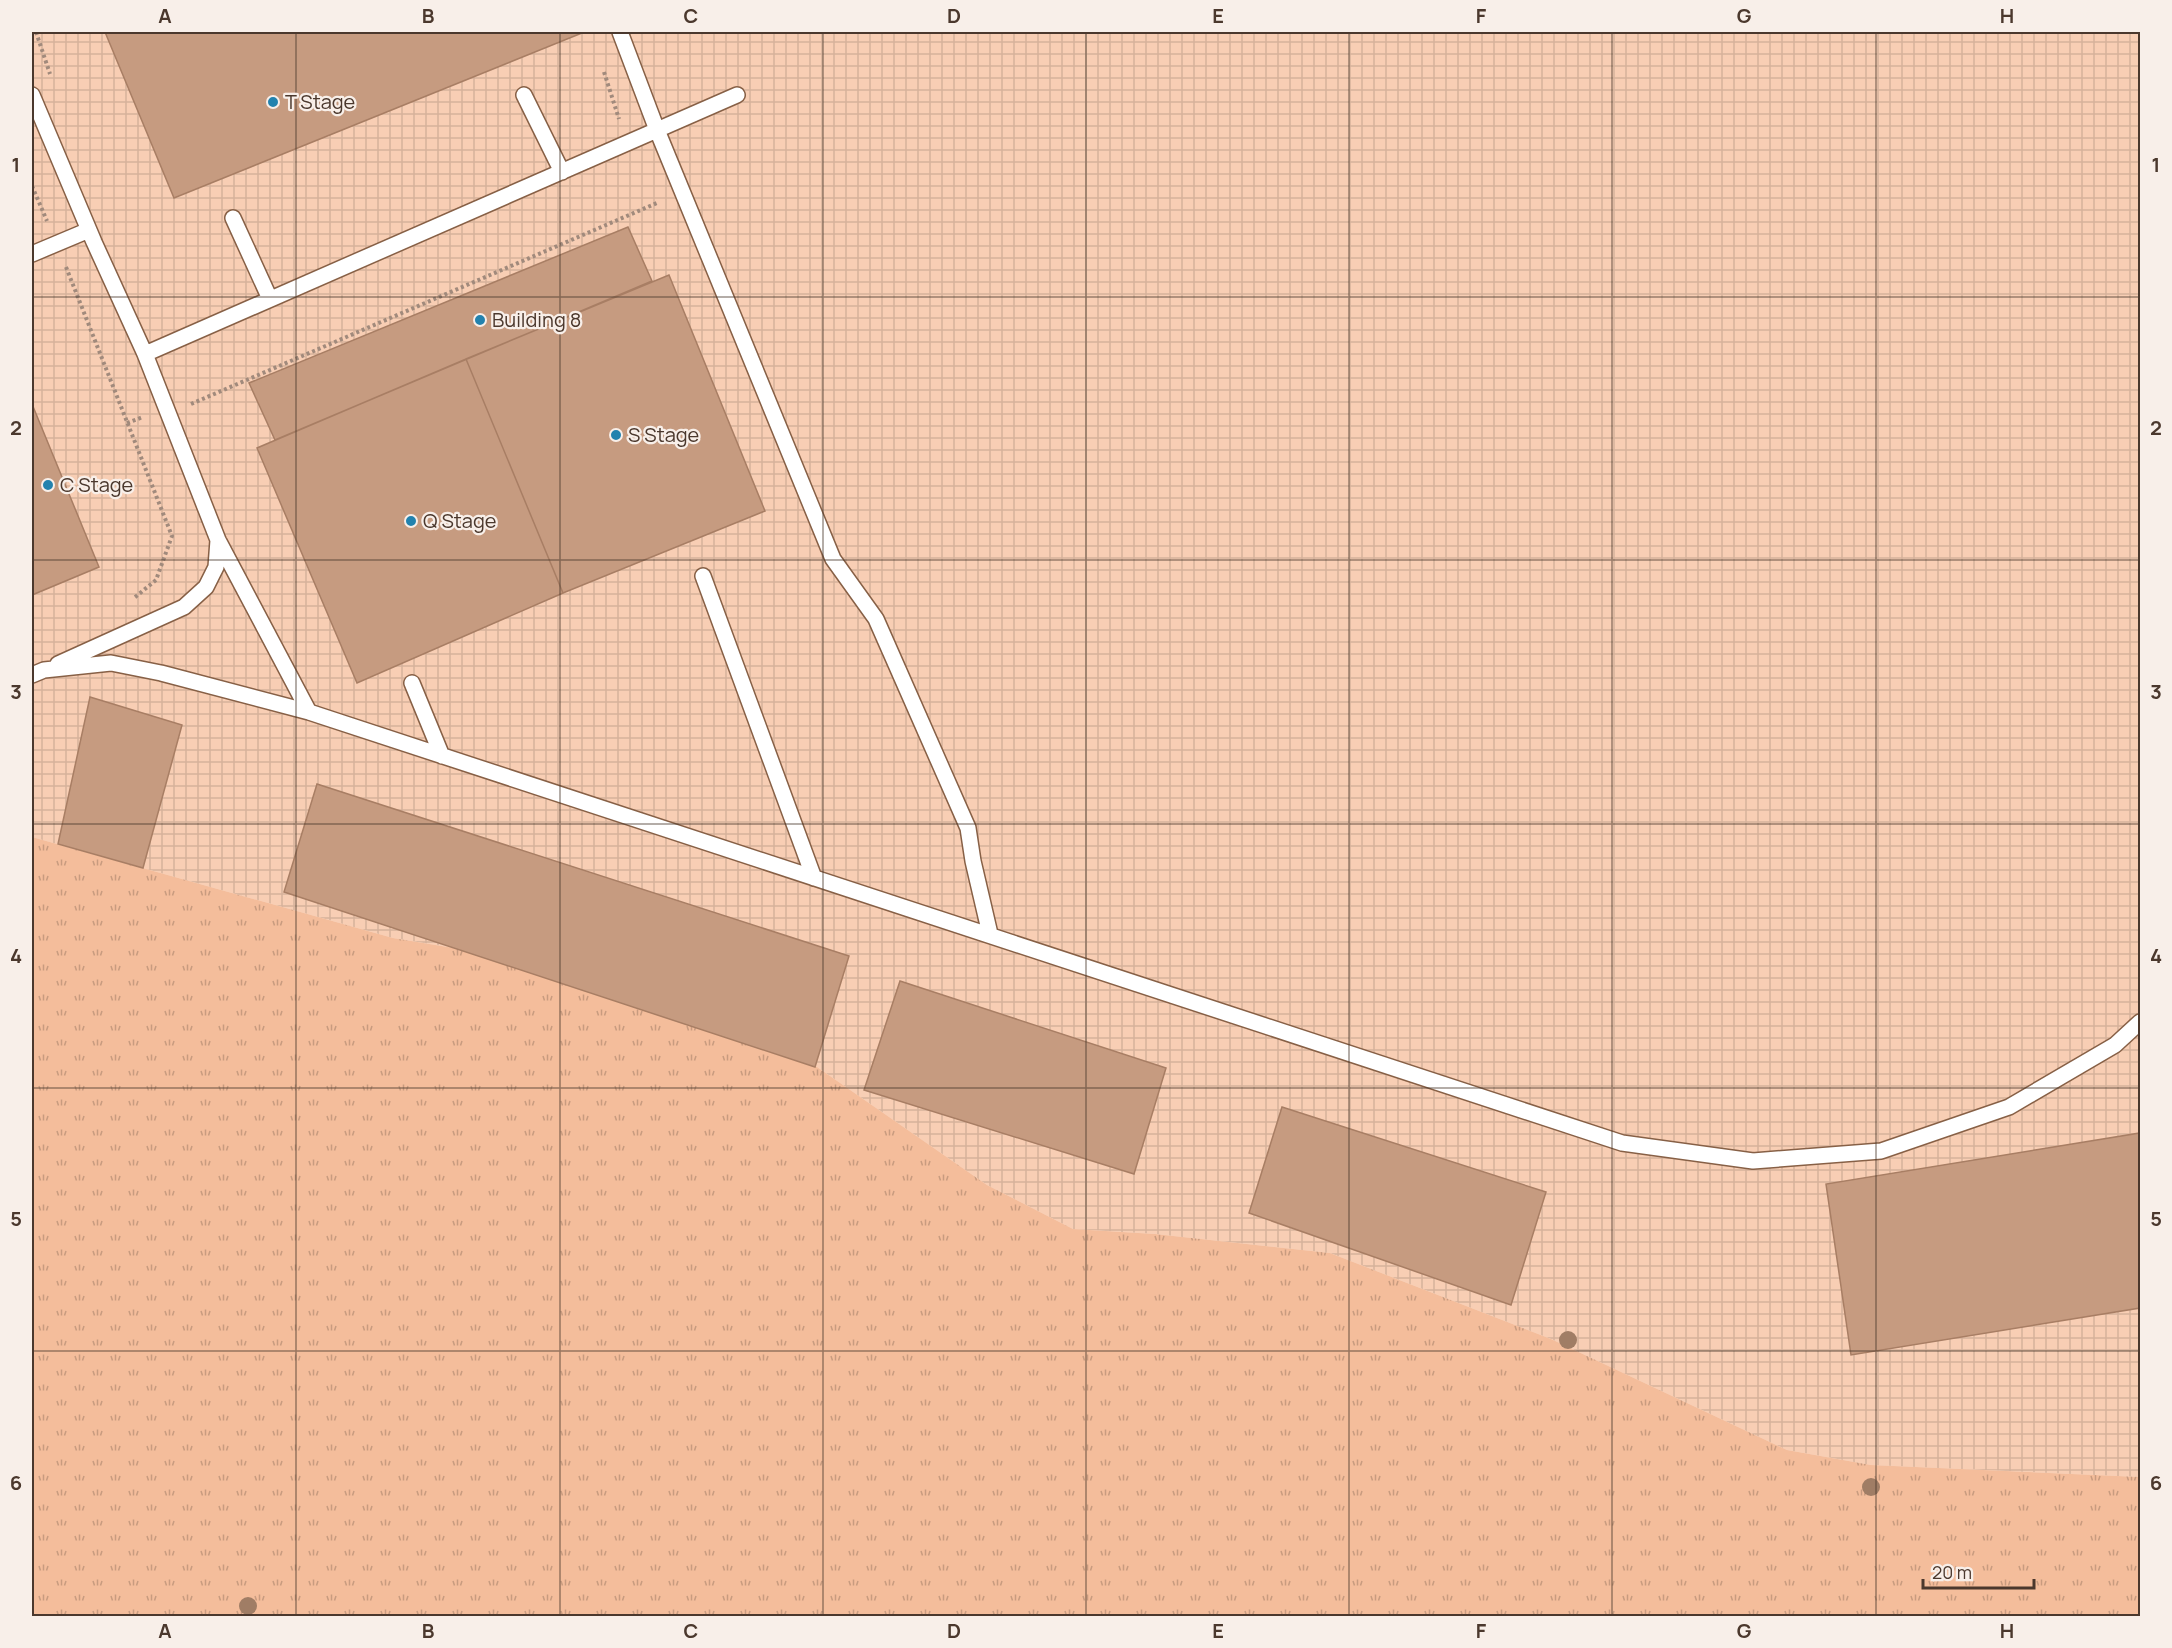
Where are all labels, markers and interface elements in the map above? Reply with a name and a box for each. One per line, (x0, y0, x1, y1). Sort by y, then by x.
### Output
text: A (158, 2, 172, 29)
text: B (422, 2, 435, 29)
text: C (684, 2, 698, 29)
text: D (947, 2, 961, 29)
text: E (1212, 2, 1224, 29)
text: F (1476, 2, 1487, 29)
text: G (1737, 2, 1752, 29)
text: H (2000, 2, 2014, 29)
place label: T Stage (285, 88, 355, 115)
marker: T Stage (266, 95, 280, 109)
text: 1 (12, 151, 20, 178)
text: 1 (2152, 151, 2160, 178)
place label: Building 8 (492, 306, 581, 333)
marker: Building 8 (473, 313, 487, 327)
text: 2 (10, 414, 22, 441)
text: 2 (2150, 414, 2162, 441)
place label: S Stage (628, 421, 699, 448)
marker: S Stage (609, 428, 623, 442)
place label: C Stage (60, 471, 133, 498)
marker: C Stage (41, 478, 55, 492)
place label: Q Stage (423, 507, 496, 534)
marker: Q Stage (404, 514, 418, 528)
text: 3 (10, 678, 22, 705)
text: 3 (2150, 678, 2162, 705)
text: 4 (10, 942, 22, 969)
text: 4 (2150, 942, 2162, 969)
text: 5 (10, 1205, 22, 1232)
text: 5 (2150, 1205, 2162, 1232)
text: 6 (10, 1469, 22, 1496)
text: 6 (2150, 1469, 2162, 1496)
scale bar (1923, 1552, 2034, 1590)
text: 20 m (1932, 1560, 1972, 1584)
text: A (158, 1617, 172, 1644)
text: B (422, 1617, 435, 1644)
text: C (684, 1617, 698, 1644)
text: D (947, 1617, 961, 1644)
text: E (1212, 1617, 1224, 1644)
text: F (1476, 1617, 1487, 1644)
text: G (1737, 1617, 1752, 1644)
text: H (2000, 1617, 2014, 1644)

